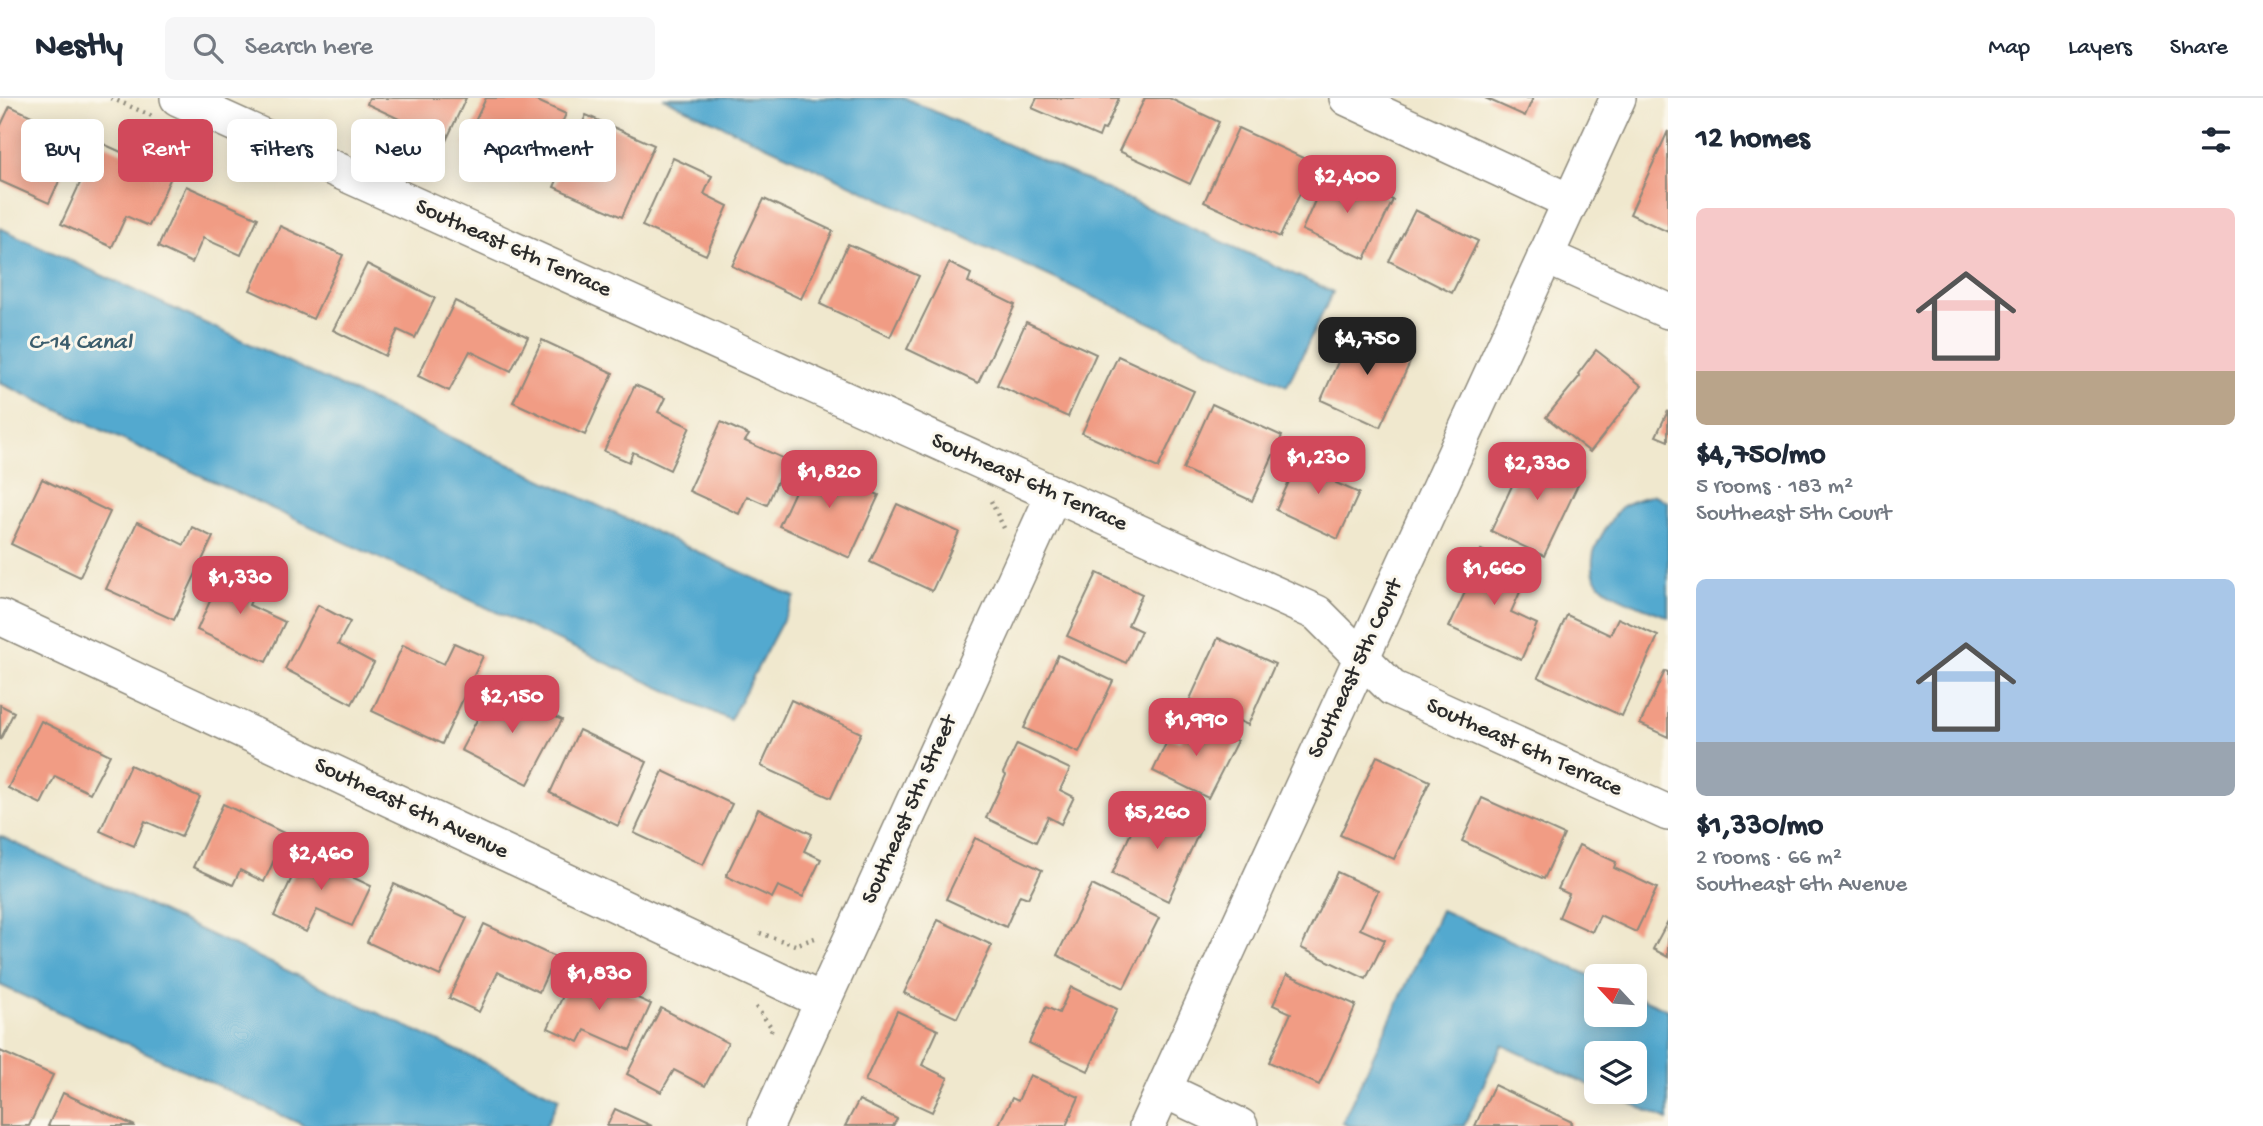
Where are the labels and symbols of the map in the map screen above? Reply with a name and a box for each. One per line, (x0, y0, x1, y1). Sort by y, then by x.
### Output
pin: $2,400 (1290, 156, 1404, 215)
street label: Southeast 6th Terrace (411, 194, 616, 305)
pin: $4,750 (1310, 317, 1424, 377)
water label: C-14 Canal (28, 329, 134, 358)
street label: Southeast 6th Terrace (927, 428, 1132, 539)
pin: $1,230 (1261, 436, 1375, 496)
pin: $2,330 (1480, 442, 1594, 502)
pin: $1,820 (772, 450, 886, 510)
pin: $1,660 (1437, 547, 1551, 607)
pin: $1,330 (183, 556, 297, 616)
street label: Southeast 5th Court (1303, 573, 1410, 763)
pin: $2,150 (455, 676, 569, 735)
street label: Southeast 6th Terrace (1422, 693, 1627, 804)
pin: $1,990 (1139, 698, 1253, 758)
street label: Southeast 5th Street (856, 710, 964, 909)
street label: Southeast 6th Avenue (310, 752, 513, 866)
pin: $5,260 (1100, 792, 1214, 851)
pin: $2,460 (264, 832, 378, 892)
pin: $1,830 (542, 953, 656, 1012)
north arrow (1584, 964, 1647, 1027)

